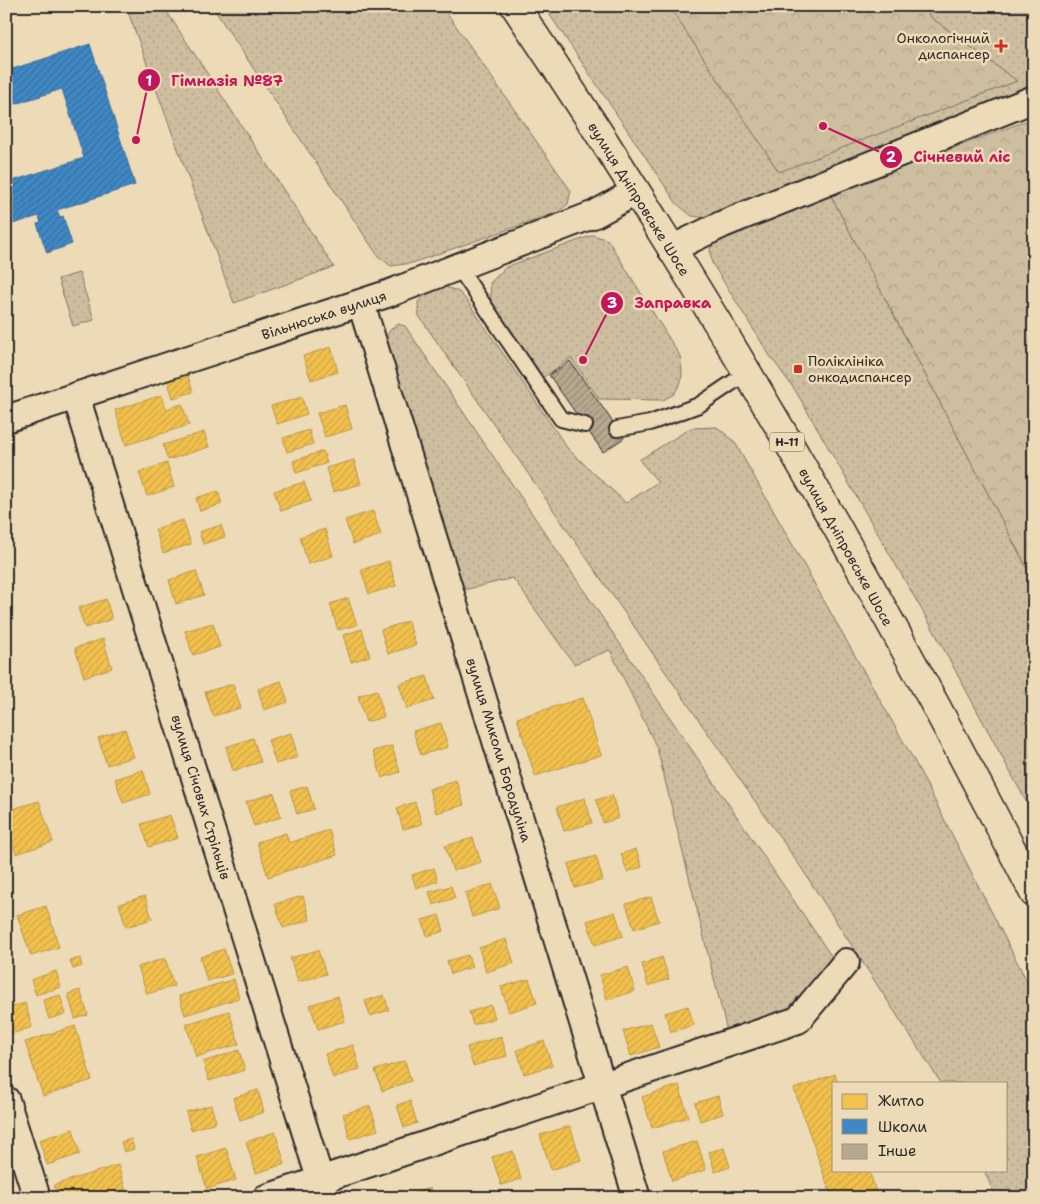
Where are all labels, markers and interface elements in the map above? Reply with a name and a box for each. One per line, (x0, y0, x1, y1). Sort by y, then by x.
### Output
place label: Онкологічний диспансер (897, 29, 990, 63)
marker: Онкологічний диспансер (994, 39, 1008, 53)
callout: Гімназія №87 (136, 65, 293, 95)
text: 1 (146, 71, 153, 91)
text: Гімназія №87 (171, 71, 283, 91)
street label: вулиця Дніпровське Шосе (584, 119, 694, 279)
callout: Січневий ліс (879, 142, 1021, 172)
text: 2 (886, 147, 897, 167)
text: Січневий ліс (913, 147, 1011, 167)
street label: Вільнюська вулиця (259, 286, 389, 344)
callout: Заправка (599, 288, 721, 318)
text: 3 (607, 293, 617, 313)
text: Заправка (635, 293, 712, 313)
place label: Поліклініка онкодиспансер (808, 352, 912, 386)
marker: Поліклініка онкодиспансер (792, 363, 804, 375)
road number: Н-11 (770, 432, 804, 452)
street label: вулиця Дніпровське Шосе (795, 465, 897, 629)
street label: вулиця Миколи Бородуліна (462, 656, 536, 845)
street label: вулиця Січових Стрільців (167, 712, 235, 882)
legend (832, 1082, 1008, 1172)
text: Житло (878, 1091, 924, 1111)
text: Школи (878, 1117, 927, 1137)
text: Інше (878, 1141, 916, 1161)

